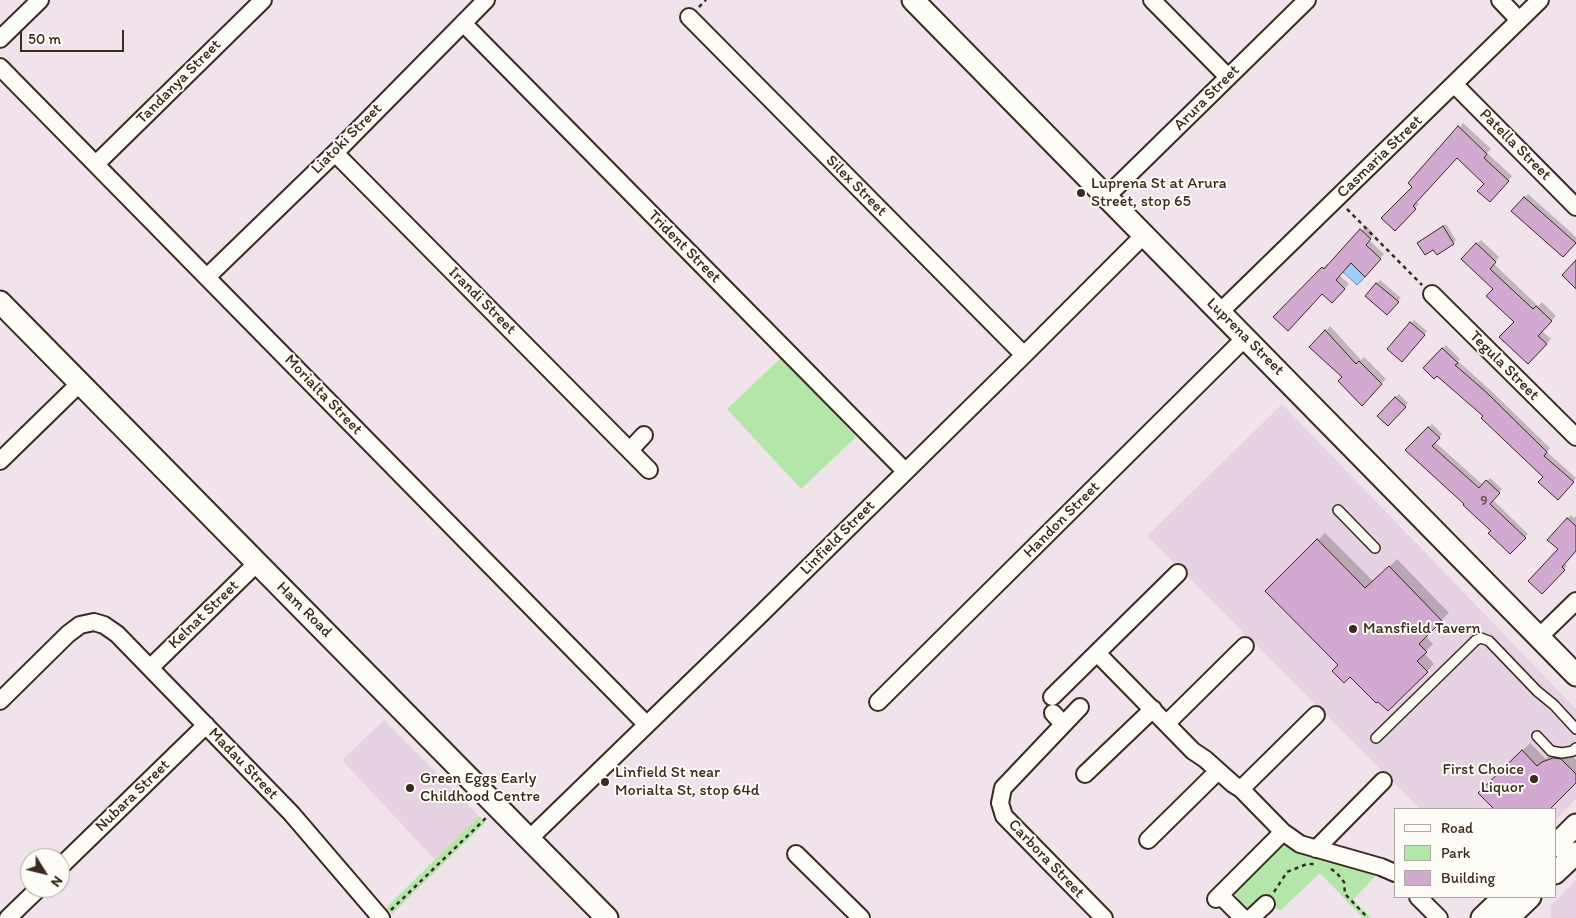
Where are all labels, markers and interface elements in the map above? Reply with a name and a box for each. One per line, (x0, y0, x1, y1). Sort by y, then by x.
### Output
scale bar (22, 20, 126, 52)
text: 50 m (28, 30, 61, 48)
street label: Tandanya Street (133, 36, 225, 128)
street label: Arura Street (1170, 61, 1244, 135)
street label: Liatoki Street (308, 100, 386, 178)
street label: Patella Street (1475, 105, 1555, 185)
street label: Casmaria Street (1333, 111, 1427, 203)
street label: Silex Street (821, 151, 891, 221)
place label: Luprena St at Arura Street, stop 65 (1091, 174, 1227, 212)
marker: Luprena St at Arura Street, stop 65 (1075, 187, 1087, 199)
street label: Trident Street (643, 206, 725, 288)
street label: Irandi Street (444, 263, 520, 339)
street label: Luprena Street (1202, 294, 1288, 380)
street label: Tegula Street (1465, 327, 1543, 405)
street label: Morialta Street (280, 351, 366, 439)
street label: Handon Street (1020, 478, 1104, 562)
house number: 9 (1480, 493, 1488, 509)
street label: Linfield Street (797, 497, 879, 579)
street label: Kelnat Street (165, 577, 243, 653)
street label: Ham Road (272, 578, 336, 642)
place label: Mansfield Tavern (1363, 619, 1481, 639)
marker: Mansfield Tavern (1347, 623, 1359, 635)
street label: Madau Street (204, 724, 282, 804)
street label: Nubara Street (92, 756, 174, 836)
place label: First Choice Liquor (1442, 760, 1524, 798)
place label: Linfield St near Morialta St, stop 64d (615, 763, 760, 801)
place label: Green Eggs Early Childhood Centre (420, 769, 540, 807)
marker: First Choice Liquor (1528, 773, 1540, 785)
marker: Linfield St near Morialta St, stop 64d (599, 776, 611, 788)
marker: Green Eggs Early Childhood Centre (404, 782, 416, 794)
legend (1394, 808, 1556, 898)
street label: Carbora Street (1004, 816, 1088, 902)
text: Road (1441, 819, 1473, 837)
text: Park (1441, 844, 1471, 862)
north arrow (20, 848, 70, 898)
text: Building (1441, 869, 1495, 887)
text: N (47, 873, 66, 890)

